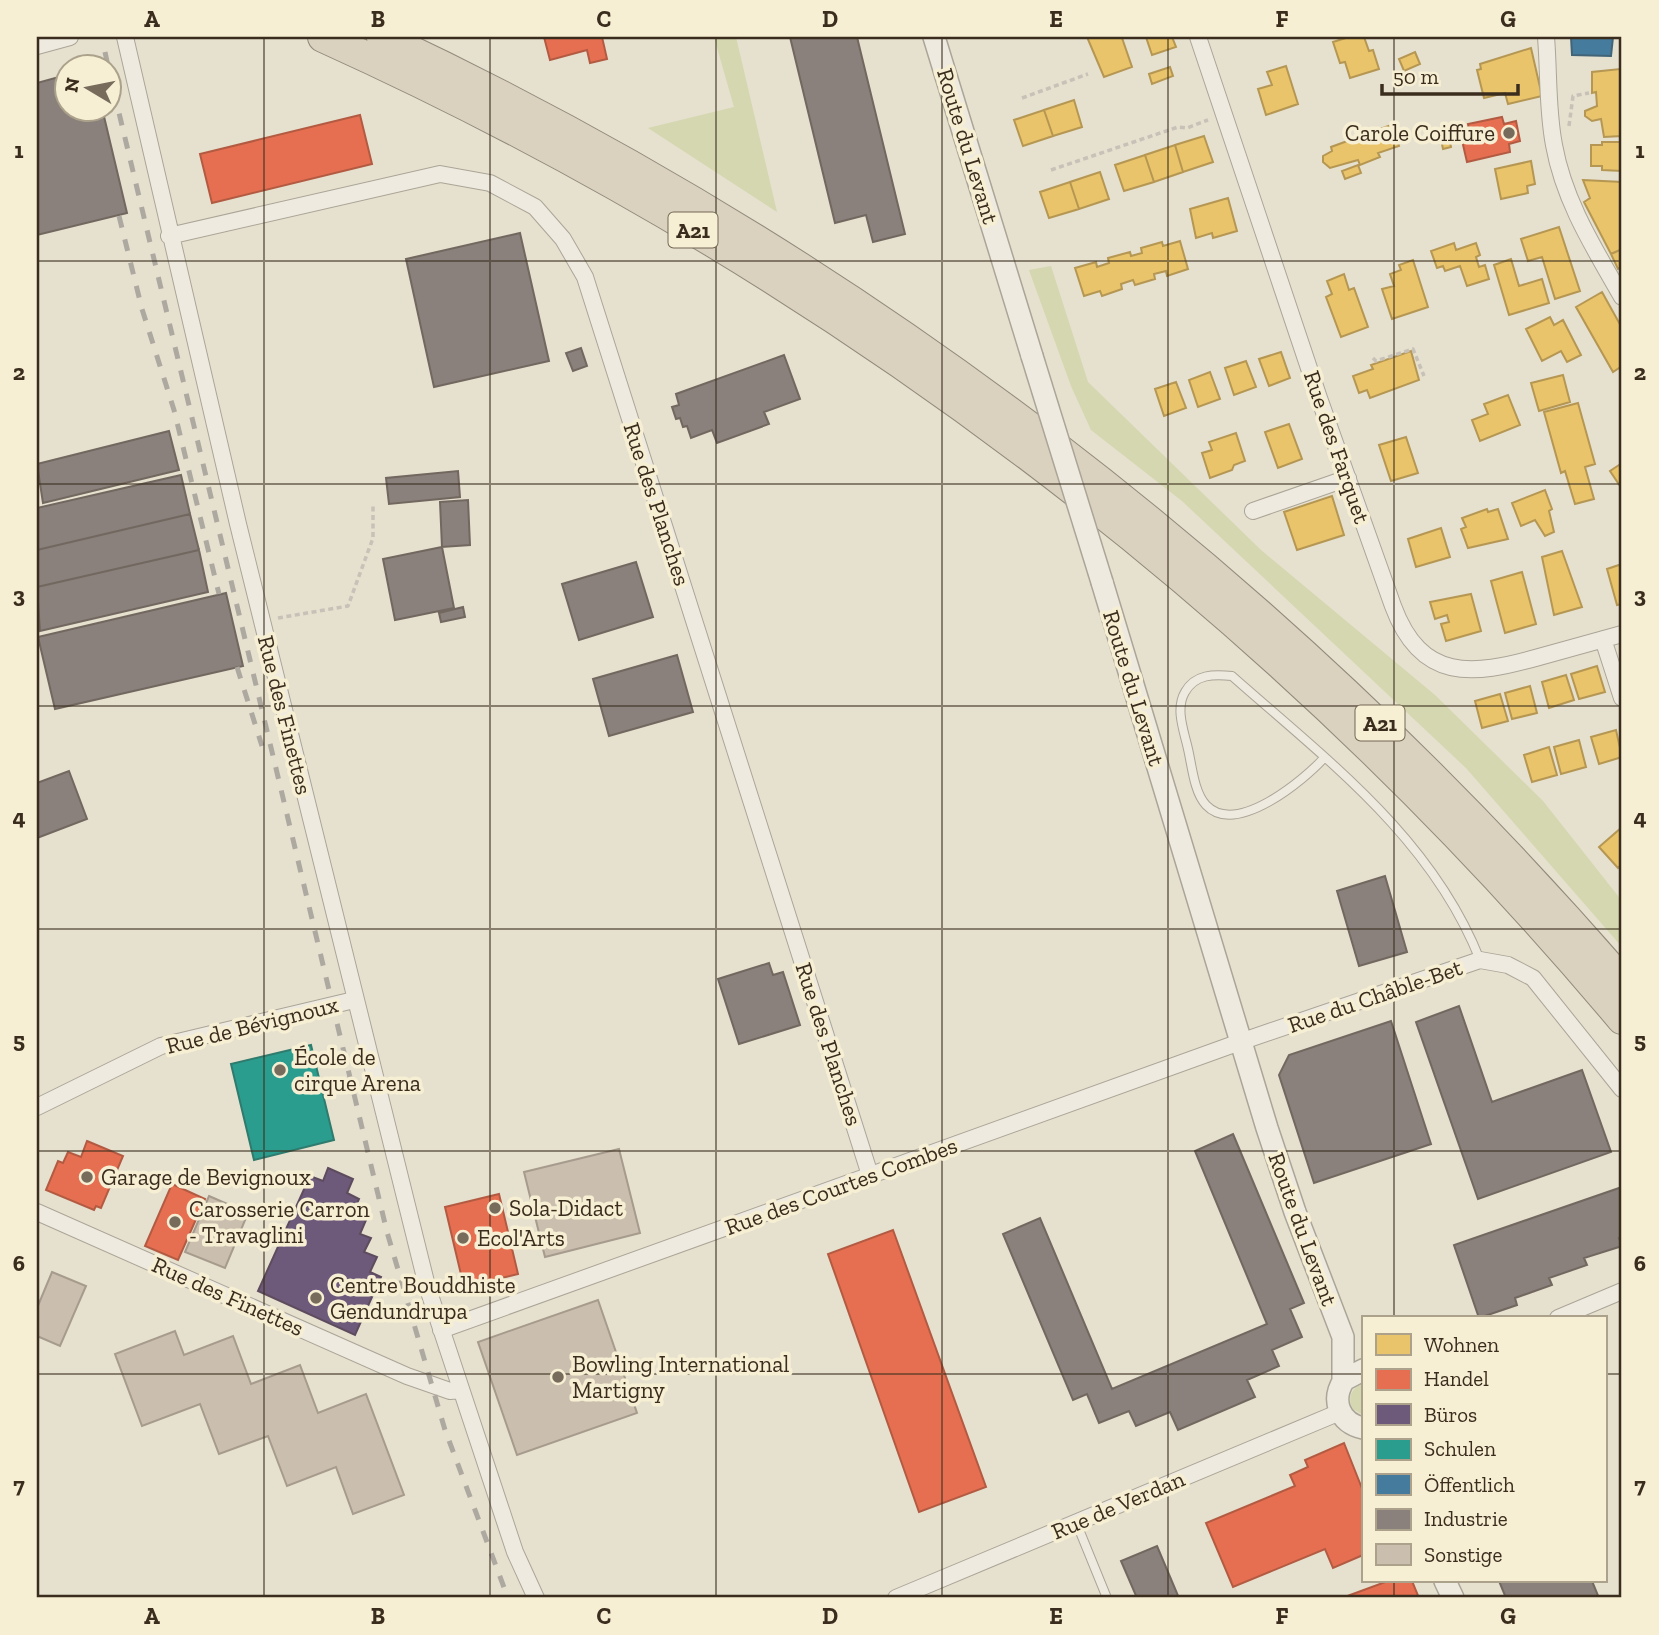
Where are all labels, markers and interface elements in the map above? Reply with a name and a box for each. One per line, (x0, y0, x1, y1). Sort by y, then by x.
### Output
text: A (144, 5, 160, 33)
text: B (371, 5, 385, 33)
text: C (597, 5, 611, 33)
text: D (822, 5, 838, 33)
text: E (1049, 5, 1063, 33)
text: F (1275, 5, 1289, 33)
text: G (1500, 5, 1516, 33)
north arrow (52, 52, 122, 122)
scale bar (1382, 52, 1519, 96)
text: 50 m (1393, 64, 1439, 89)
street label: Route du Levant (931, 65, 1005, 228)
text: N (59, 76, 84, 94)
place label: Carole Coiffure (1345, 119, 1495, 147)
marker: Carole Coiffure (1501, 125, 1517, 141)
text: 1 (14, 136, 24, 164)
text: 1 (1635, 136, 1645, 164)
road number: A21 (668, 212, 718, 247)
text: 2 (13, 358, 25, 386)
text: 2 (1634, 358, 1646, 386)
street label: Rue des Farquet (1298, 367, 1376, 527)
street label: Rue des Planches (617, 419, 697, 589)
text: 3 (13, 581, 25, 609)
text: 3 (1634, 581, 1646, 609)
street label: Route du Levant (1097, 607, 1171, 770)
street label: Rue des Finettes (252, 632, 318, 798)
road number: A21 (1356, 706, 1404, 740)
text: 4 (12, 803, 26, 831)
text: 4 (1633, 803, 1647, 831)
street label: Rue du Châble-Bet (1284, 953, 1466, 1039)
street label: Rue des Planches (789, 959, 869, 1129)
street label: Rue de Bévignoux (163, 990, 341, 1060)
text: 5 (13, 1026, 25, 1054)
text: 5 (1634, 1026, 1646, 1054)
place label: École de cirque Arena (294, 1043, 421, 1097)
marker: École de cirque Arena (272, 1062, 288, 1078)
street label: Rue des Courtes Combes (721, 1131, 961, 1241)
street label: Route du Levant (1262, 1148, 1344, 1310)
place label: Garage de Bevignoux (101, 1163, 311, 1191)
marker: Garage de Bevignoux (79, 1169, 95, 1185)
place label: Sola-Didact (509, 1194, 623, 1222)
place label: Carosserie Carron - Travaglini (189, 1195, 370, 1249)
marker: Sola-Didact (487, 1200, 503, 1216)
marker: Carosserie Carron - Travaglini (167, 1214, 183, 1230)
place label: Ecol'Arts (477, 1224, 565, 1252)
marker: Ecol'Arts (455, 1230, 471, 1246)
text: 6 (13, 1249, 25, 1277)
text: 6 (1634, 1249, 1646, 1277)
street label: Rue des Finettes (148, 1250, 308, 1342)
place label: Centre Bouddhiste Gendundrupa (330, 1271, 516, 1325)
marker: Centre Bouddhiste Gendundrupa (308, 1290, 324, 1306)
legend (1362, 1316, 1606, 1582)
text: Wohnen (1424, 1332, 1499, 1357)
place label: Bowling International Martigny (572, 1350, 789, 1404)
text: Handel (1424, 1366, 1489, 1391)
marker: Bowling International Martigny (550, 1369, 566, 1385)
text: Büros (1424, 1402, 1477, 1427)
text: Schulen (1424, 1436, 1496, 1461)
street label: Rue de Verdan (1047, 1464, 1189, 1546)
text: 7 (13, 1471, 25, 1499)
text: 7 (1634, 1471, 1646, 1499)
text: Öffentlich (1424, 1472, 1515, 1497)
text: Industrie (1424, 1506, 1508, 1531)
text: Sonstige (1424, 1542, 1502, 1567)
text: A (144, 1602, 160, 1630)
text: B (371, 1602, 385, 1630)
text: C (597, 1602, 611, 1630)
text: D (822, 1602, 838, 1630)
text: E (1049, 1602, 1063, 1630)
text: F (1275, 1602, 1289, 1630)
text: G (1500, 1602, 1516, 1630)

